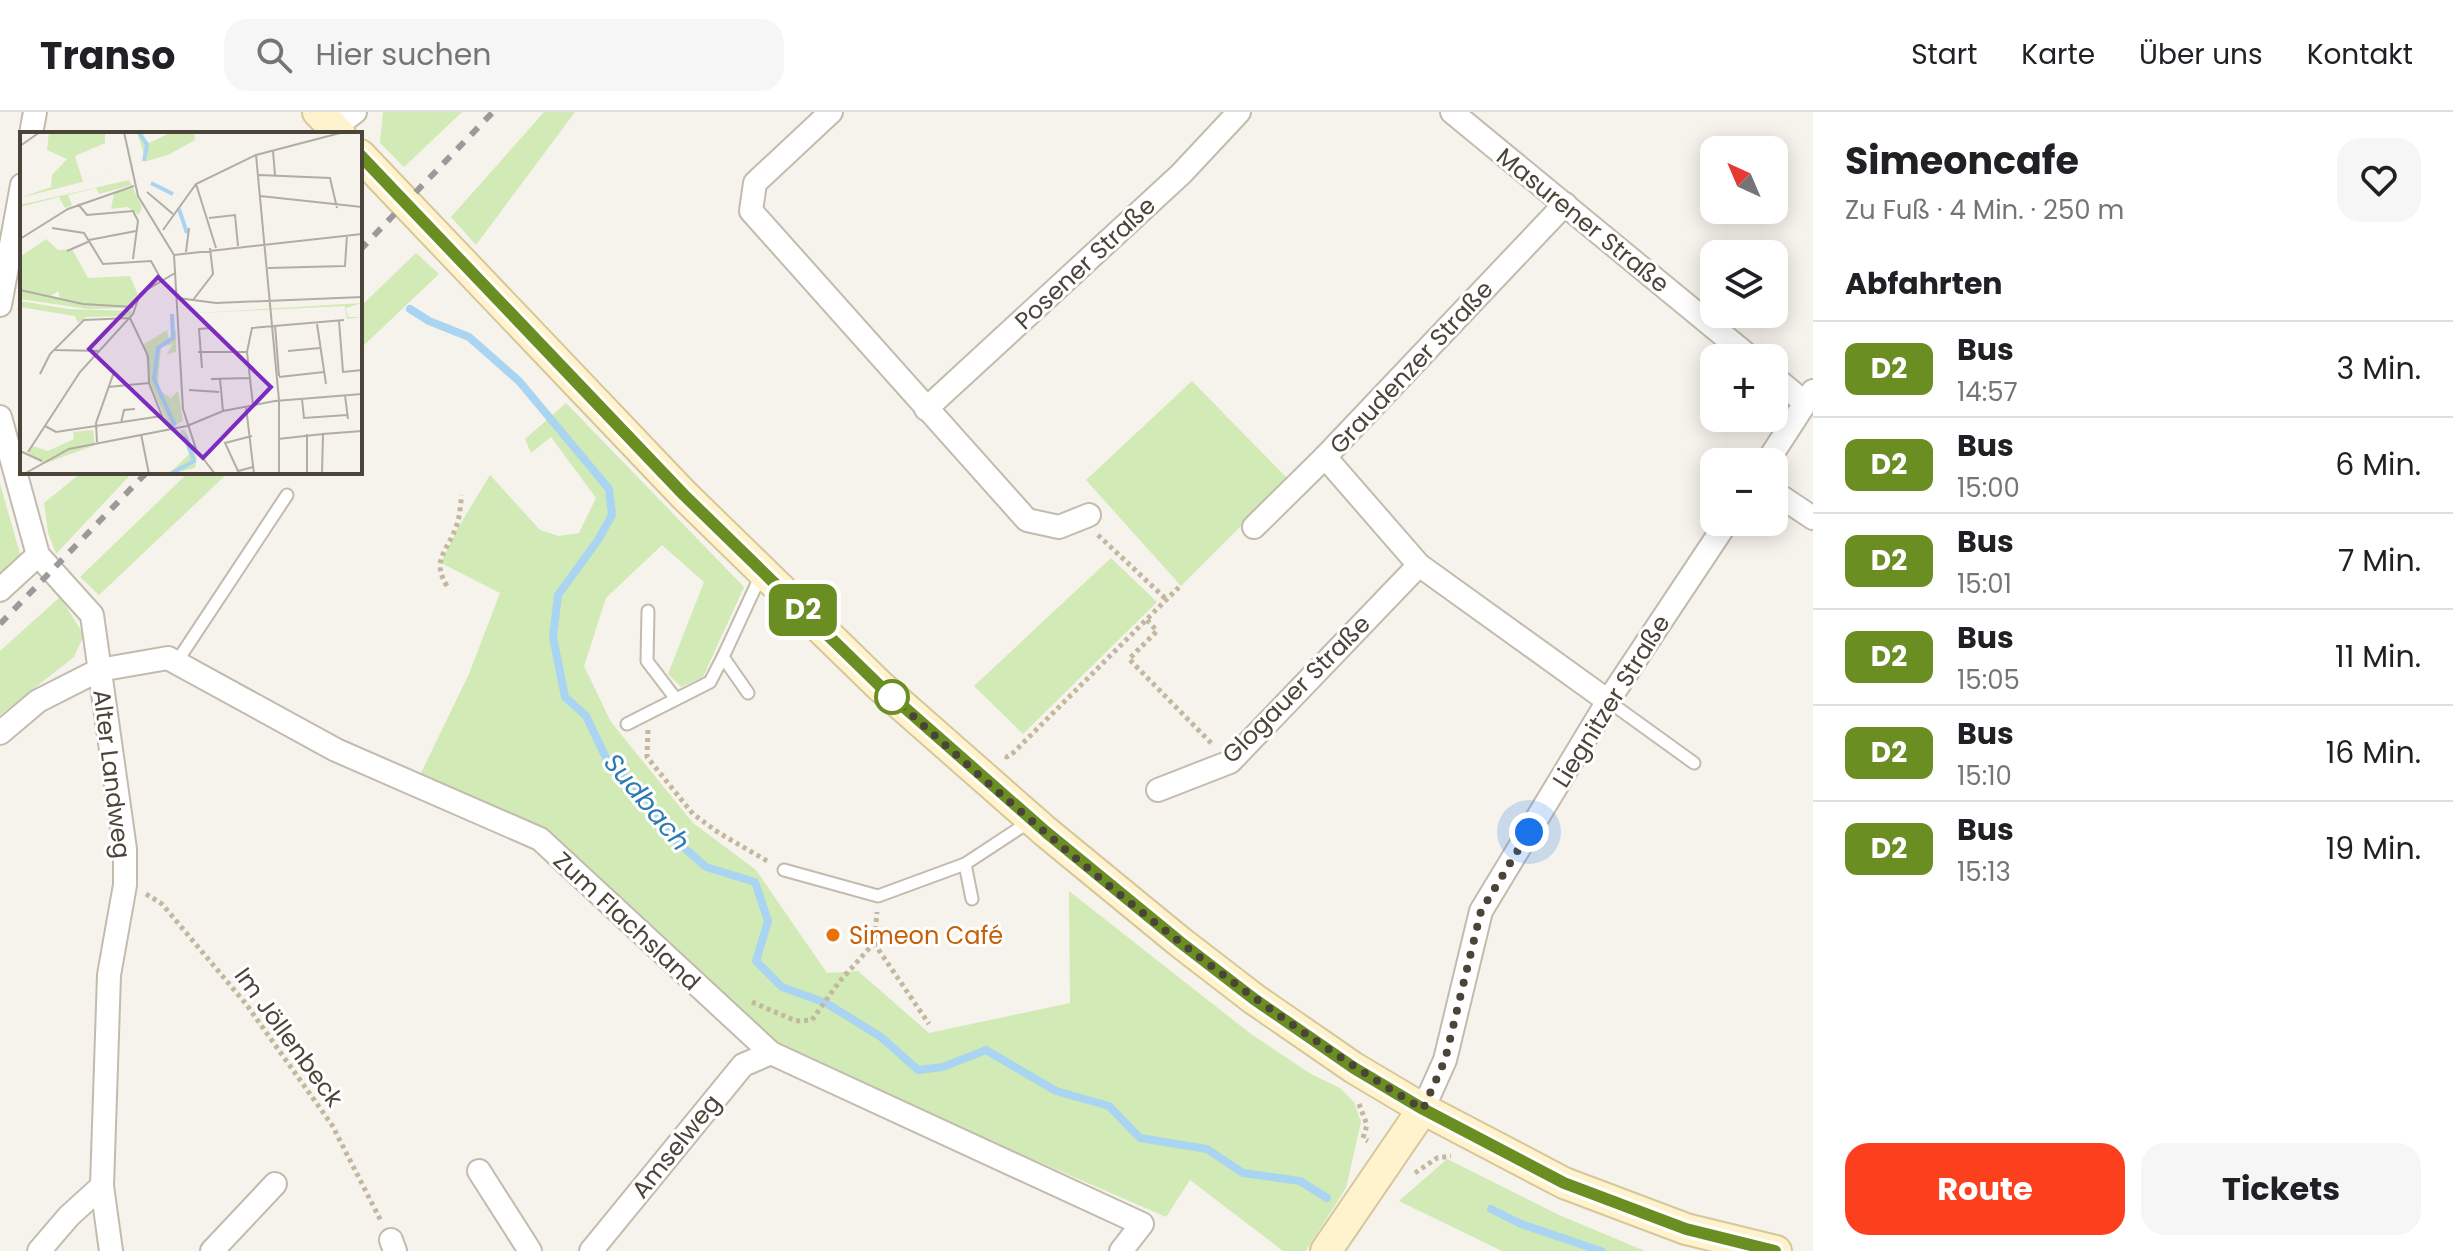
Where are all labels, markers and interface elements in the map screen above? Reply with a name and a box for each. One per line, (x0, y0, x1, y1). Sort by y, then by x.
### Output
search box (224, 19, 784, 91)
text: Transo (40, 29, 176, 82)
icon: search (252, 33, 296, 77)
text: Hier suchen (316, 33, 492, 76)
text: Start (1911, 35, 1977, 74)
text: Karte (2021, 35, 2095, 74)
text: Über uns (2139, 35, 2263, 74)
text: Kontakt (2307, 35, 2413, 74)
inset map (20, 132, 362, 474)
text: Simeoncafe (1845, 134, 2079, 187)
north arrow (1700, 136, 1788, 224)
map controls (1700, 136, 1788, 536)
button: heart (2337, 138, 2421, 222)
street label: Masurener Straße (1490, 140, 1676, 300)
street label: Posener Straße (1007, 189, 1163, 337)
text: Zu Fuß · 4 Min. · 250 m (1845, 192, 2124, 228)
button: layers (1700, 240, 1788, 328)
text: Abfahrten (1845, 262, 2003, 305)
street label: Graudenzer Straße (1322, 273, 1500, 461)
text: Bus (1957, 328, 2014, 371)
button: + (1700, 344, 1788, 432)
text: 3 Min. (2337, 347, 2421, 390)
text: D2 (1871, 349, 1907, 388)
text: 14:57 (1957, 374, 2018, 410)
text: Bus (1957, 424, 2014, 467)
text: 6 Min. (2335, 443, 2421, 486)
text: D2 (1871, 445, 1907, 484)
button: − (1700, 448, 1788, 536)
text: 15:00 (1957, 470, 2020, 506)
text: Bus (1957, 520, 2014, 563)
text: 7 Min. (2338, 539, 2421, 582)
text: D2 (1871, 541, 1907, 580)
text: 15:01 (1957, 566, 2012, 602)
line badge: D2 (767, 584, 839, 636)
text: D2 (785, 590, 821, 629)
street label: Glogauer Straße (1215, 608, 1377, 770)
street label: Liegnitzer Straße (1545, 608, 1677, 794)
text: Bus (1957, 616, 2014, 659)
text: 11 Min. (2335, 635, 2421, 678)
text: D2 (1871, 637, 1907, 676)
text: 15:05 (1957, 662, 2020, 698)
unlabelled marker (875, 680, 909, 714)
street label: Alter Landweg (85, 688, 139, 860)
text: Bus (1957, 712, 2014, 755)
text: 16 Min. (2326, 731, 2421, 774)
text: D2 (1871, 733, 1907, 772)
water label: Sudbach (596, 746, 698, 858)
text: 15:10 (1957, 758, 2012, 794)
text: Bus (1957, 808, 2014, 851)
your location (1509, 812, 1549, 852)
text: 19 Min. (2326, 827, 2421, 870)
text: D2 (1871, 829, 1907, 868)
street label: Zum Flachsland (546, 844, 708, 998)
text: 15:13 (1957, 854, 2011, 890)
place label: Simeon Café (849, 919, 1003, 952)
marker: Simeon Café (824, 926, 842, 944)
street label: Im Jöllenbeck (227, 960, 351, 1114)
street label: Amselweg (624, 1087, 728, 1205)
button: Route (1845, 1143, 2125, 1235)
button: Tickets (2141, 1143, 2421, 1235)

